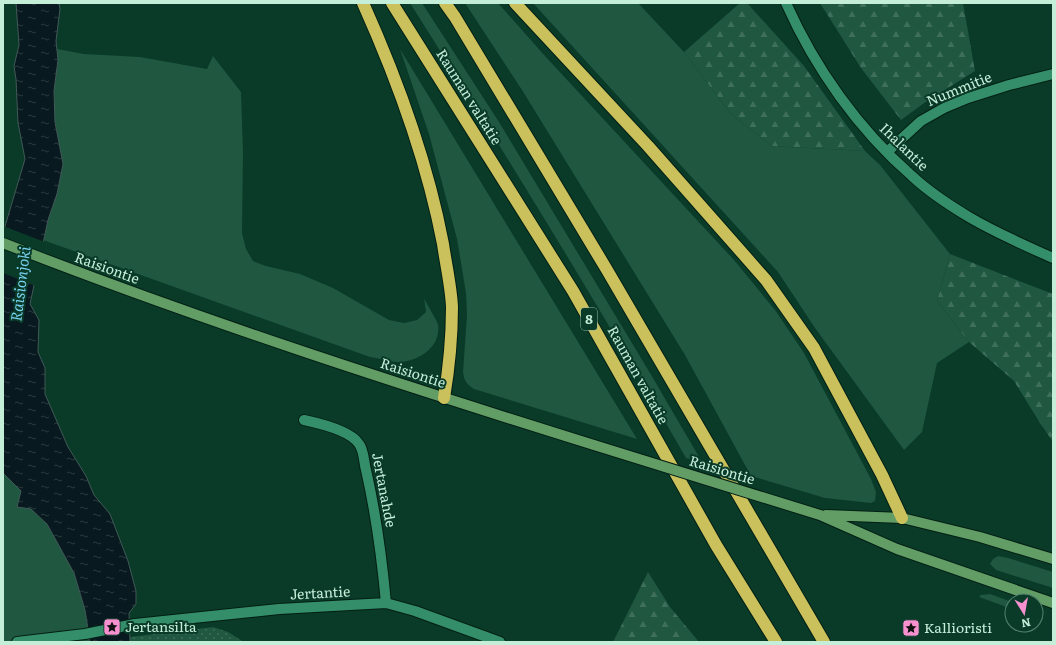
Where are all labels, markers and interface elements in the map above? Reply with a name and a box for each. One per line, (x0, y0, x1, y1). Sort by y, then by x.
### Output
street label: Rauman valtatie (432, 45, 507, 148)
street label: Nummitie (923, 66, 994, 110)
street label: Ihalantie (876, 118, 934, 175)
water label: Raisionjoki (3, 244, 36, 323)
street label: Raisiontie (72, 246, 143, 288)
road number: 8 (581, 308, 597, 330)
street label: Rauman valtatie (604, 322, 674, 427)
street label: Raisiontie (378, 352, 449, 392)
street label: Raisiontie (687, 450, 758, 488)
street label: Jertanahde (368, 451, 402, 529)
street label: Jertantie (289, 580, 351, 604)
north arrow (1004, 593, 1044, 633)
text: N (1020, 615, 1032, 633)
place label: Jertansilta (125, 616, 197, 636)
place icon: Jertansilta (102, 617, 122, 637)
place label: Kallioristi (924, 617, 992, 637)
place icon: Kallioristi (901, 618, 921, 638)

